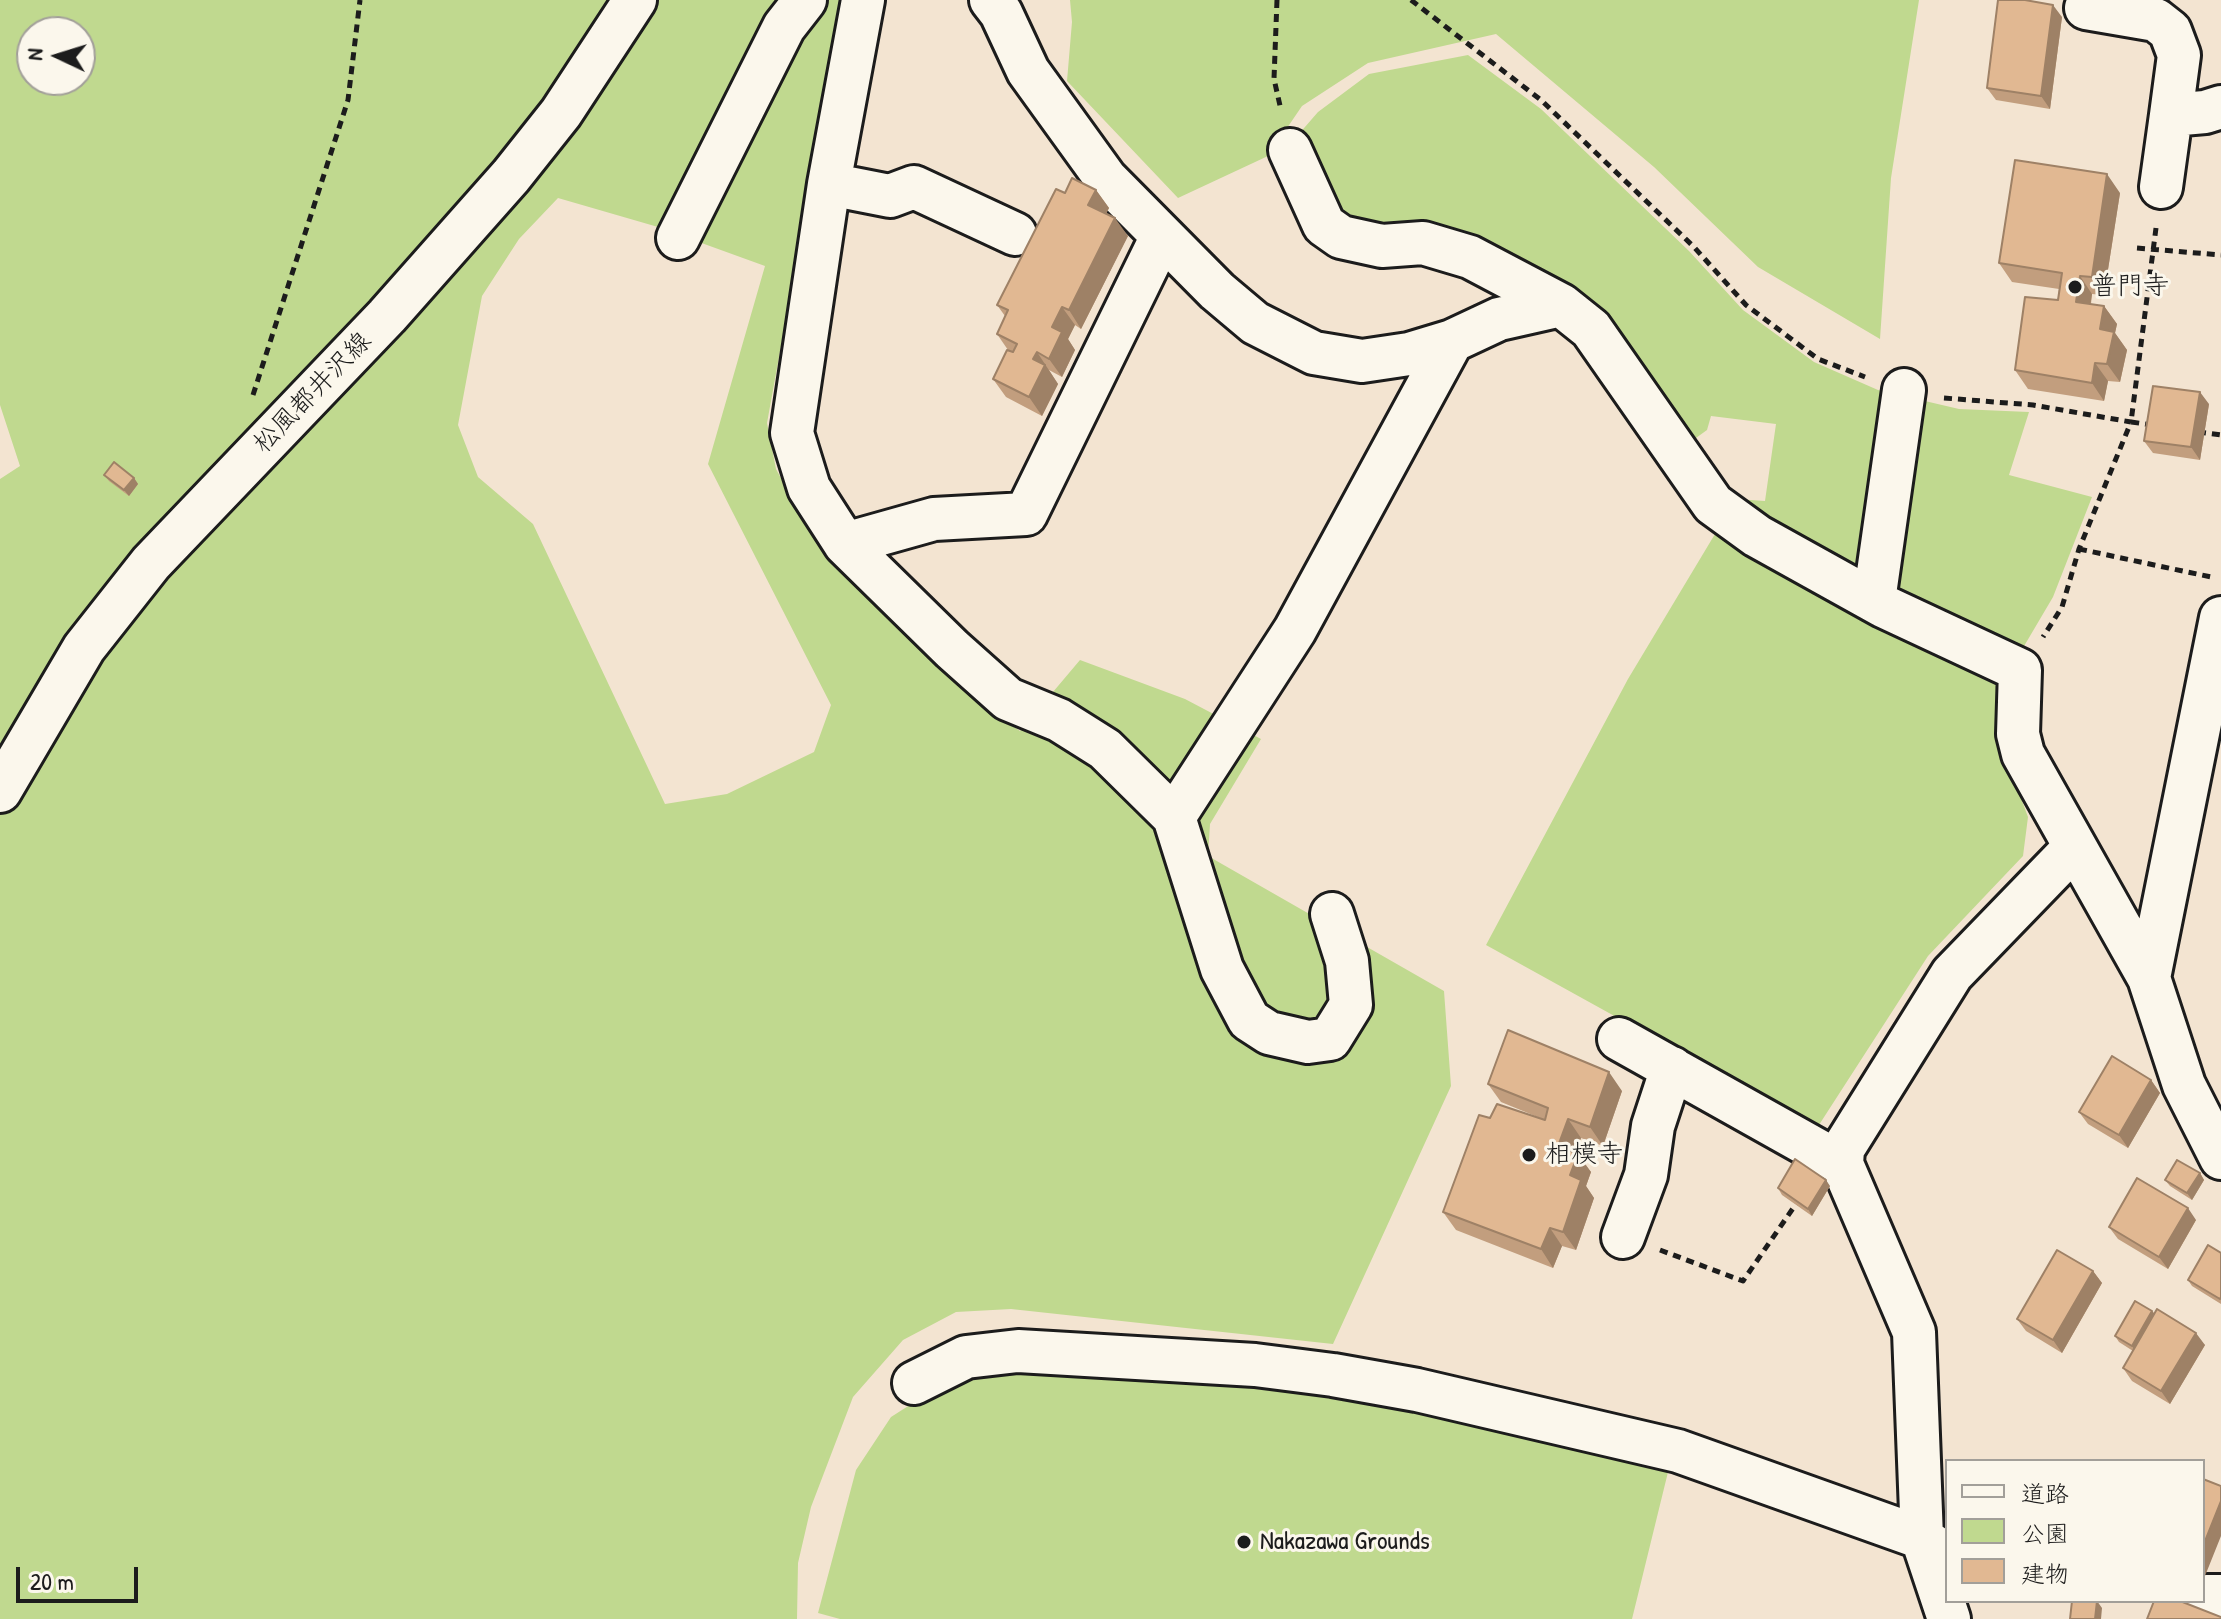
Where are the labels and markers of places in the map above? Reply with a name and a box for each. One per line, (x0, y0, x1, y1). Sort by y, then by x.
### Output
place label: 普門寺 (2091, 271, 2169, 303)
marker: 普門寺 (2066, 278, 2084, 296)
place label: 相模寺 (1545, 1139, 1623, 1171)
marker: 相模寺 (1520, 1146, 1538, 1164)
place label: Nakazawa Grounds (1260, 1526, 1430, 1558)
marker: Nakazawa Grounds (1235, 1533, 1253, 1551)

